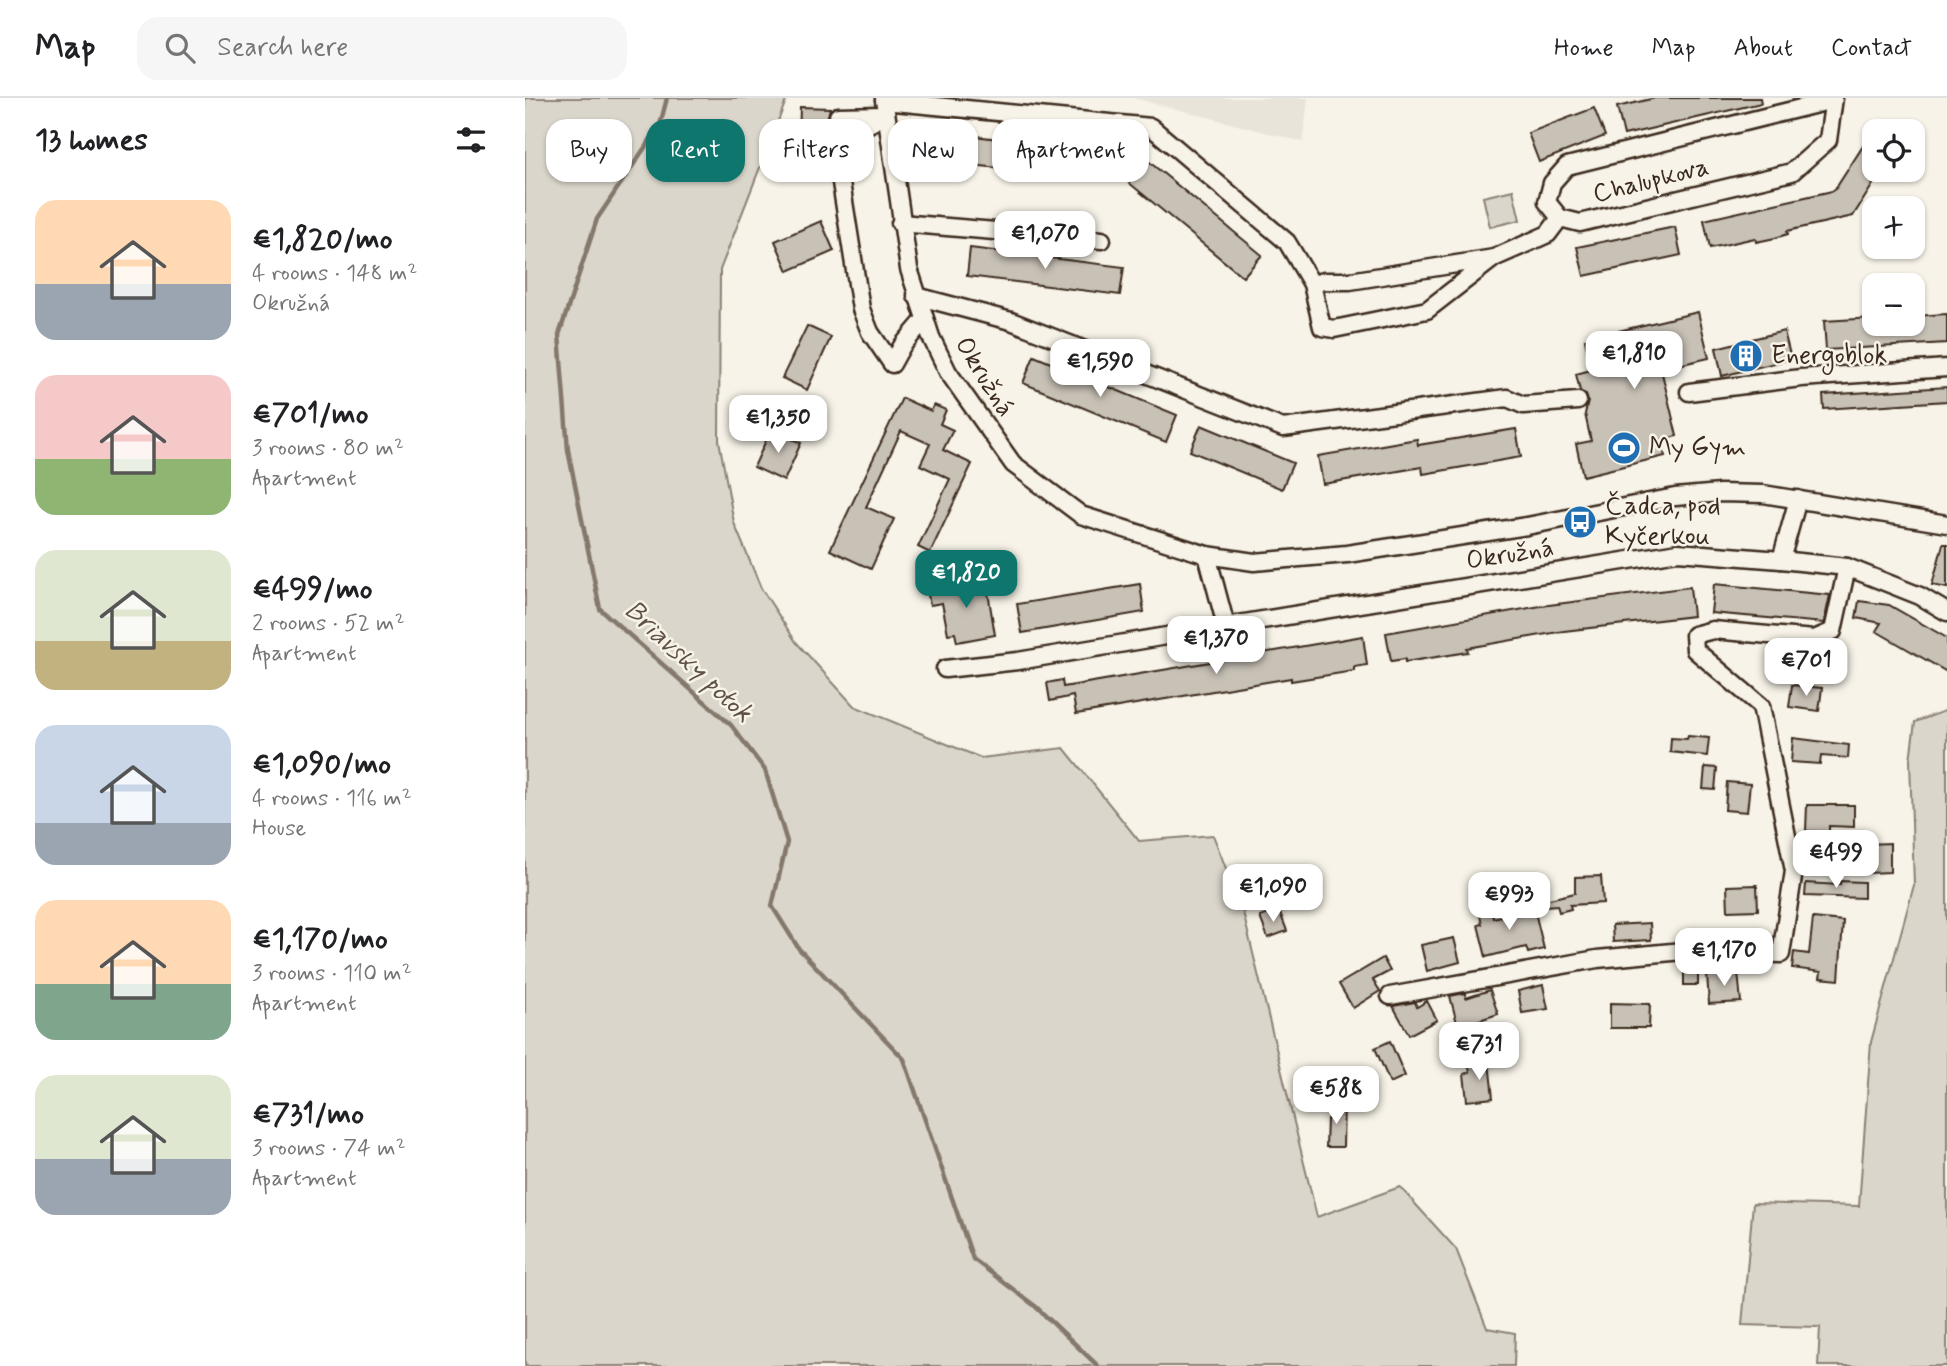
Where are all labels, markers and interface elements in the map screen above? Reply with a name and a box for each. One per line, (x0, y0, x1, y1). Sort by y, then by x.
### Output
search box (137, 17, 627, 80)
text: Map (35, 26, 95, 70)
icon: search (161, 29, 199, 67)
text: Search here (217, 31, 348, 65)
text: Home (1554, 33, 1614, 64)
text: Map (1652, 33, 1696, 64)
text: About (1734, 33, 1793, 64)
text: Contact (1831, 33, 1912, 64)
chip: Buy (546, 119, 632, 182)
chip: Rent (646, 119, 745, 182)
chip: Filters (759, 119, 874, 182)
chip: New (888, 119, 978, 182)
chip: Apartment (992, 119, 1149, 182)
map controls (1862, 119, 1925, 336)
button: locate (1862, 119, 1925, 182)
text: 13 homes (35, 121, 148, 160)
icon: filters (452, 121, 490, 159)
street label: Chalupkova (1589, 150, 1713, 212)
button: + (1862, 196, 1925, 259)
pin: €1,070 (988, 212, 1102, 271)
text: €1,070 (1010, 219, 1080, 249)
text: €1,820/mo (252, 220, 392, 259)
icon: home (91, 228, 175, 312)
text: 4 rooms · 148 m² (252, 259, 417, 289)
button: − (1862, 273, 1925, 336)
text: Okružná (252, 289, 330, 319)
street label: Okružná (946, 331, 1022, 423)
pin: €1,810 (1577, 331, 1691, 391)
building icon: Energoblok (1727, 337, 1765, 375)
text: €1,810 (1602, 339, 1666, 369)
place label: Energoblok (1771, 339, 1887, 375)
pin: €1,590 (1043, 340, 1157, 399)
text: €1,590 (1066, 347, 1134, 377)
text: €701/mo (252, 395, 369, 434)
pin: €1,350 (721, 396, 835, 455)
icon: home (91, 403, 175, 487)
text: €1,350 (745, 403, 811, 433)
sports icon: My Gym (1605, 429, 1643, 467)
place label: My Gym (1649, 431, 1746, 465)
text: 3 rooms · 80 m² (252, 434, 404, 464)
text: Apartment (252, 464, 357, 494)
place label: Čadca, pod Kyčerkou (1605, 490, 1721, 554)
bus stop icon: Čadca, pod Kyčerkou (1561, 503, 1599, 541)
street label: Okružná (1464, 531, 1556, 579)
pin: €1,820 (909, 550, 1023, 610)
text: €1,820 (931, 558, 1001, 588)
text: €499/mo (252, 570, 373, 609)
icon: home (91, 578, 175, 662)
water label: Briavsky potok (615, 593, 761, 731)
text: 2 rooms · 52 m² (252, 609, 405, 639)
pin: €1,370 (1159, 616, 1273, 676)
text: €1,370 (1183, 624, 1249, 654)
pin: €701 (1765, 638, 1847, 698)
text: Apartment (252, 639, 357, 669)
text: €701 (1780, 646, 1832, 676)
text: €1,090/mo (252, 745, 391, 784)
icon: home (91, 753, 175, 837)
text: 4 rooms · 116 m² (252, 784, 412, 814)
text: House (252, 814, 306, 844)
pin: €499 (1795, 830, 1877, 890)
text: €499 (1809, 838, 1863, 868)
pin: €1,090 (1216, 864, 1330, 924)
text: €1,090 (1239, 872, 1307, 902)
pin: €993 (1468, 872, 1550, 932)
text: €993 (1484, 880, 1534, 910)
text: €1,170/mo (252, 920, 388, 959)
icon: home (91, 928, 175, 1012)
pin: €1,170 (1667, 928, 1781, 988)
text: €1,170 (1691, 936, 1757, 966)
text: 3 rooms · 110 m² (252, 959, 412, 989)
text: Apartment (252, 989, 357, 1019)
pin: €731 (1438, 1023, 1520, 1082)
text: €731 (1455, 1030, 1503, 1060)
pin: €588 (1295, 1066, 1377, 1126)
text: €588 (1309, 1074, 1363, 1104)
text: €731/mo (252, 1095, 364, 1134)
icon: home (91, 1103, 175, 1187)
text: 3 rooms · 74 m² (252, 1134, 406, 1164)
text: Apartment (252, 1164, 357, 1194)

